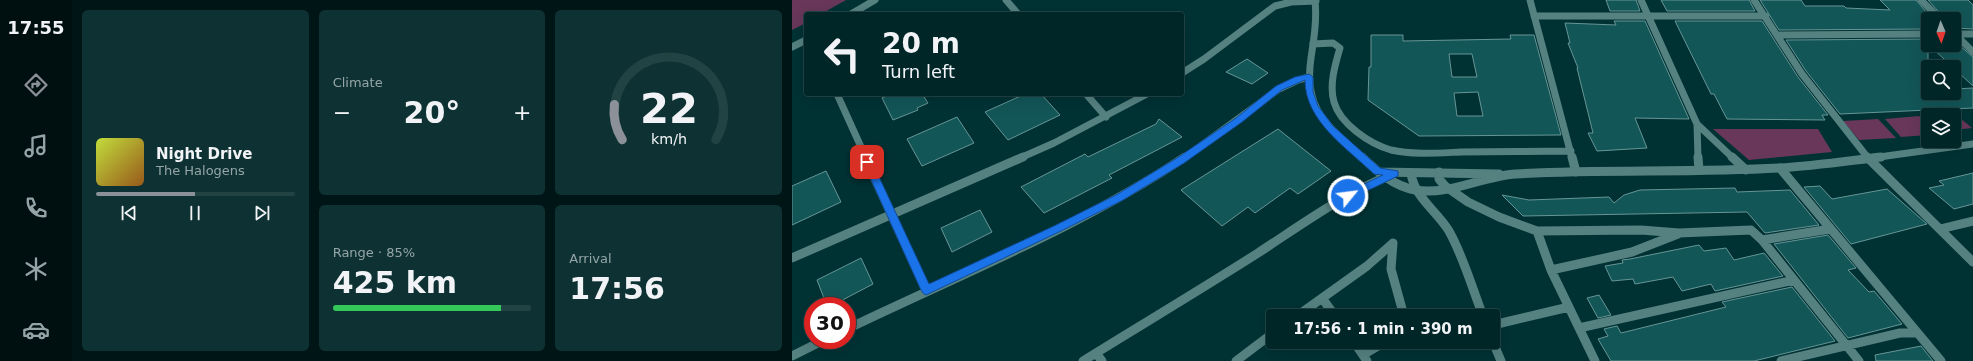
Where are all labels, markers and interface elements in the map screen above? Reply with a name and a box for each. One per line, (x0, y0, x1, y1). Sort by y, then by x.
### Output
north arrow (1921, 12, 1961, 52)
map controls (1921, 12, 1961, 148)
text: 17:55 (7, 17, 65, 38)
text: 20 m (882, 27, 960, 60)
icon: left (816, 28, 868, 80)
button: search (1921, 60, 1961, 100)
text: Turn left (882, 61, 955, 82)
icon: directions (22, 71, 50, 99)
text: Climate (333, 75, 383, 90)
text: 22 (640, 84, 698, 133)
text: 20° (404, 95, 460, 130)
text: − (333, 100, 351, 125)
text: + (513, 100, 531, 125)
button: layers (1921, 108, 1961, 148)
text: km/h (651, 131, 687, 147)
icon: music (22, 132, 50, 160)
text: Night Drive (156, 145, 252, 163)
pin (850, 145, 884, 179)
icon: arrive (856, 151, 878, 173)
text: The Halogens (156, 163, 245, 178)
position arrow (1327, 175, 1369, 217)
icon: phone (22, 194, 50, 222)
icon: previous (118, 202, 140, 224)
icon: pause (184, 202, 206, 224)
icon: next (251, 202, 273, 224)
text: Range · 85% (333, 245, 415, 260)
text: Arrival (569, 251, 612, 266)
icon: climate (22, 255, 50, 283)
text: 425 km (333, 265, 457, 300)
text: 17:56 (569, 271, 665, 306)
speed limit sign: 30 (804, 297, 856, 349)
icon: car (22, 316, 50, 344)
text: 17:56 · 1 min · 390 m (1293, 320, 1473, 338)

